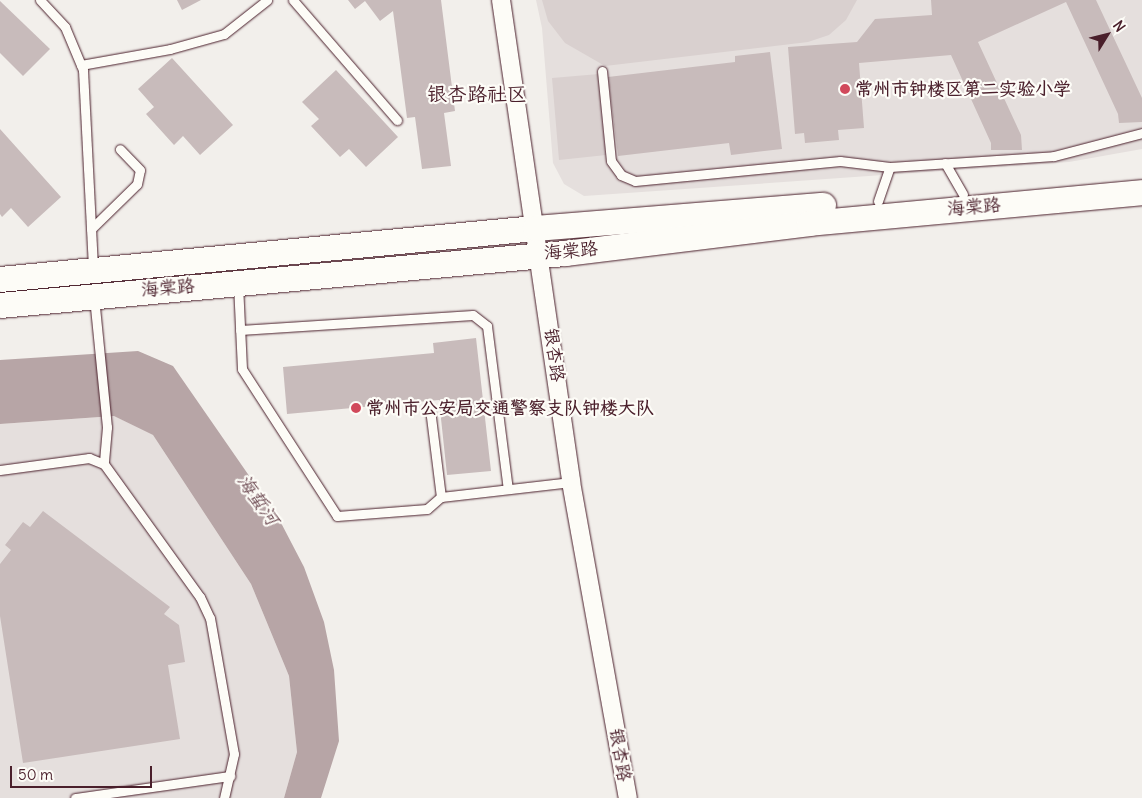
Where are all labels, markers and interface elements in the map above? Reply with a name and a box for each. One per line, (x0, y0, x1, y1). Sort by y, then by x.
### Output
north arrow (1082, 10, 1132, 60)
text: N (1109, 17, 1129, 35)
place label: 常州市钟楼区第二实验小学 (855, 78, 1071, 100)
district label: 银杏路社区 (427, 81, 527, 105)
marker: 常州市钟楼区第二实验小学 (839, 83, 851, 95)
street label: 海棠路 (946, 194, 1002, 220)
street label: 海棠路 (543, 238, 599, 264)
street label: 海棠路 (140, 275, 196, 301)
street label: 银杏路 (540, 327, 568, 383)
place label: 常州市公安局交通警察支队钟楼大队 (366, 397, 654, 419)
marker: 常州市公安局交通警察支队钟楼大队 (350, 402, 362, 414)
water label: 海蜇河 (232, 470, 284, 530)
street label: 银杏路 (605, 727, 635, 783)
scale bar (12, 756, 155, 788)
text: 50 m (18, 765, 53, 784)

